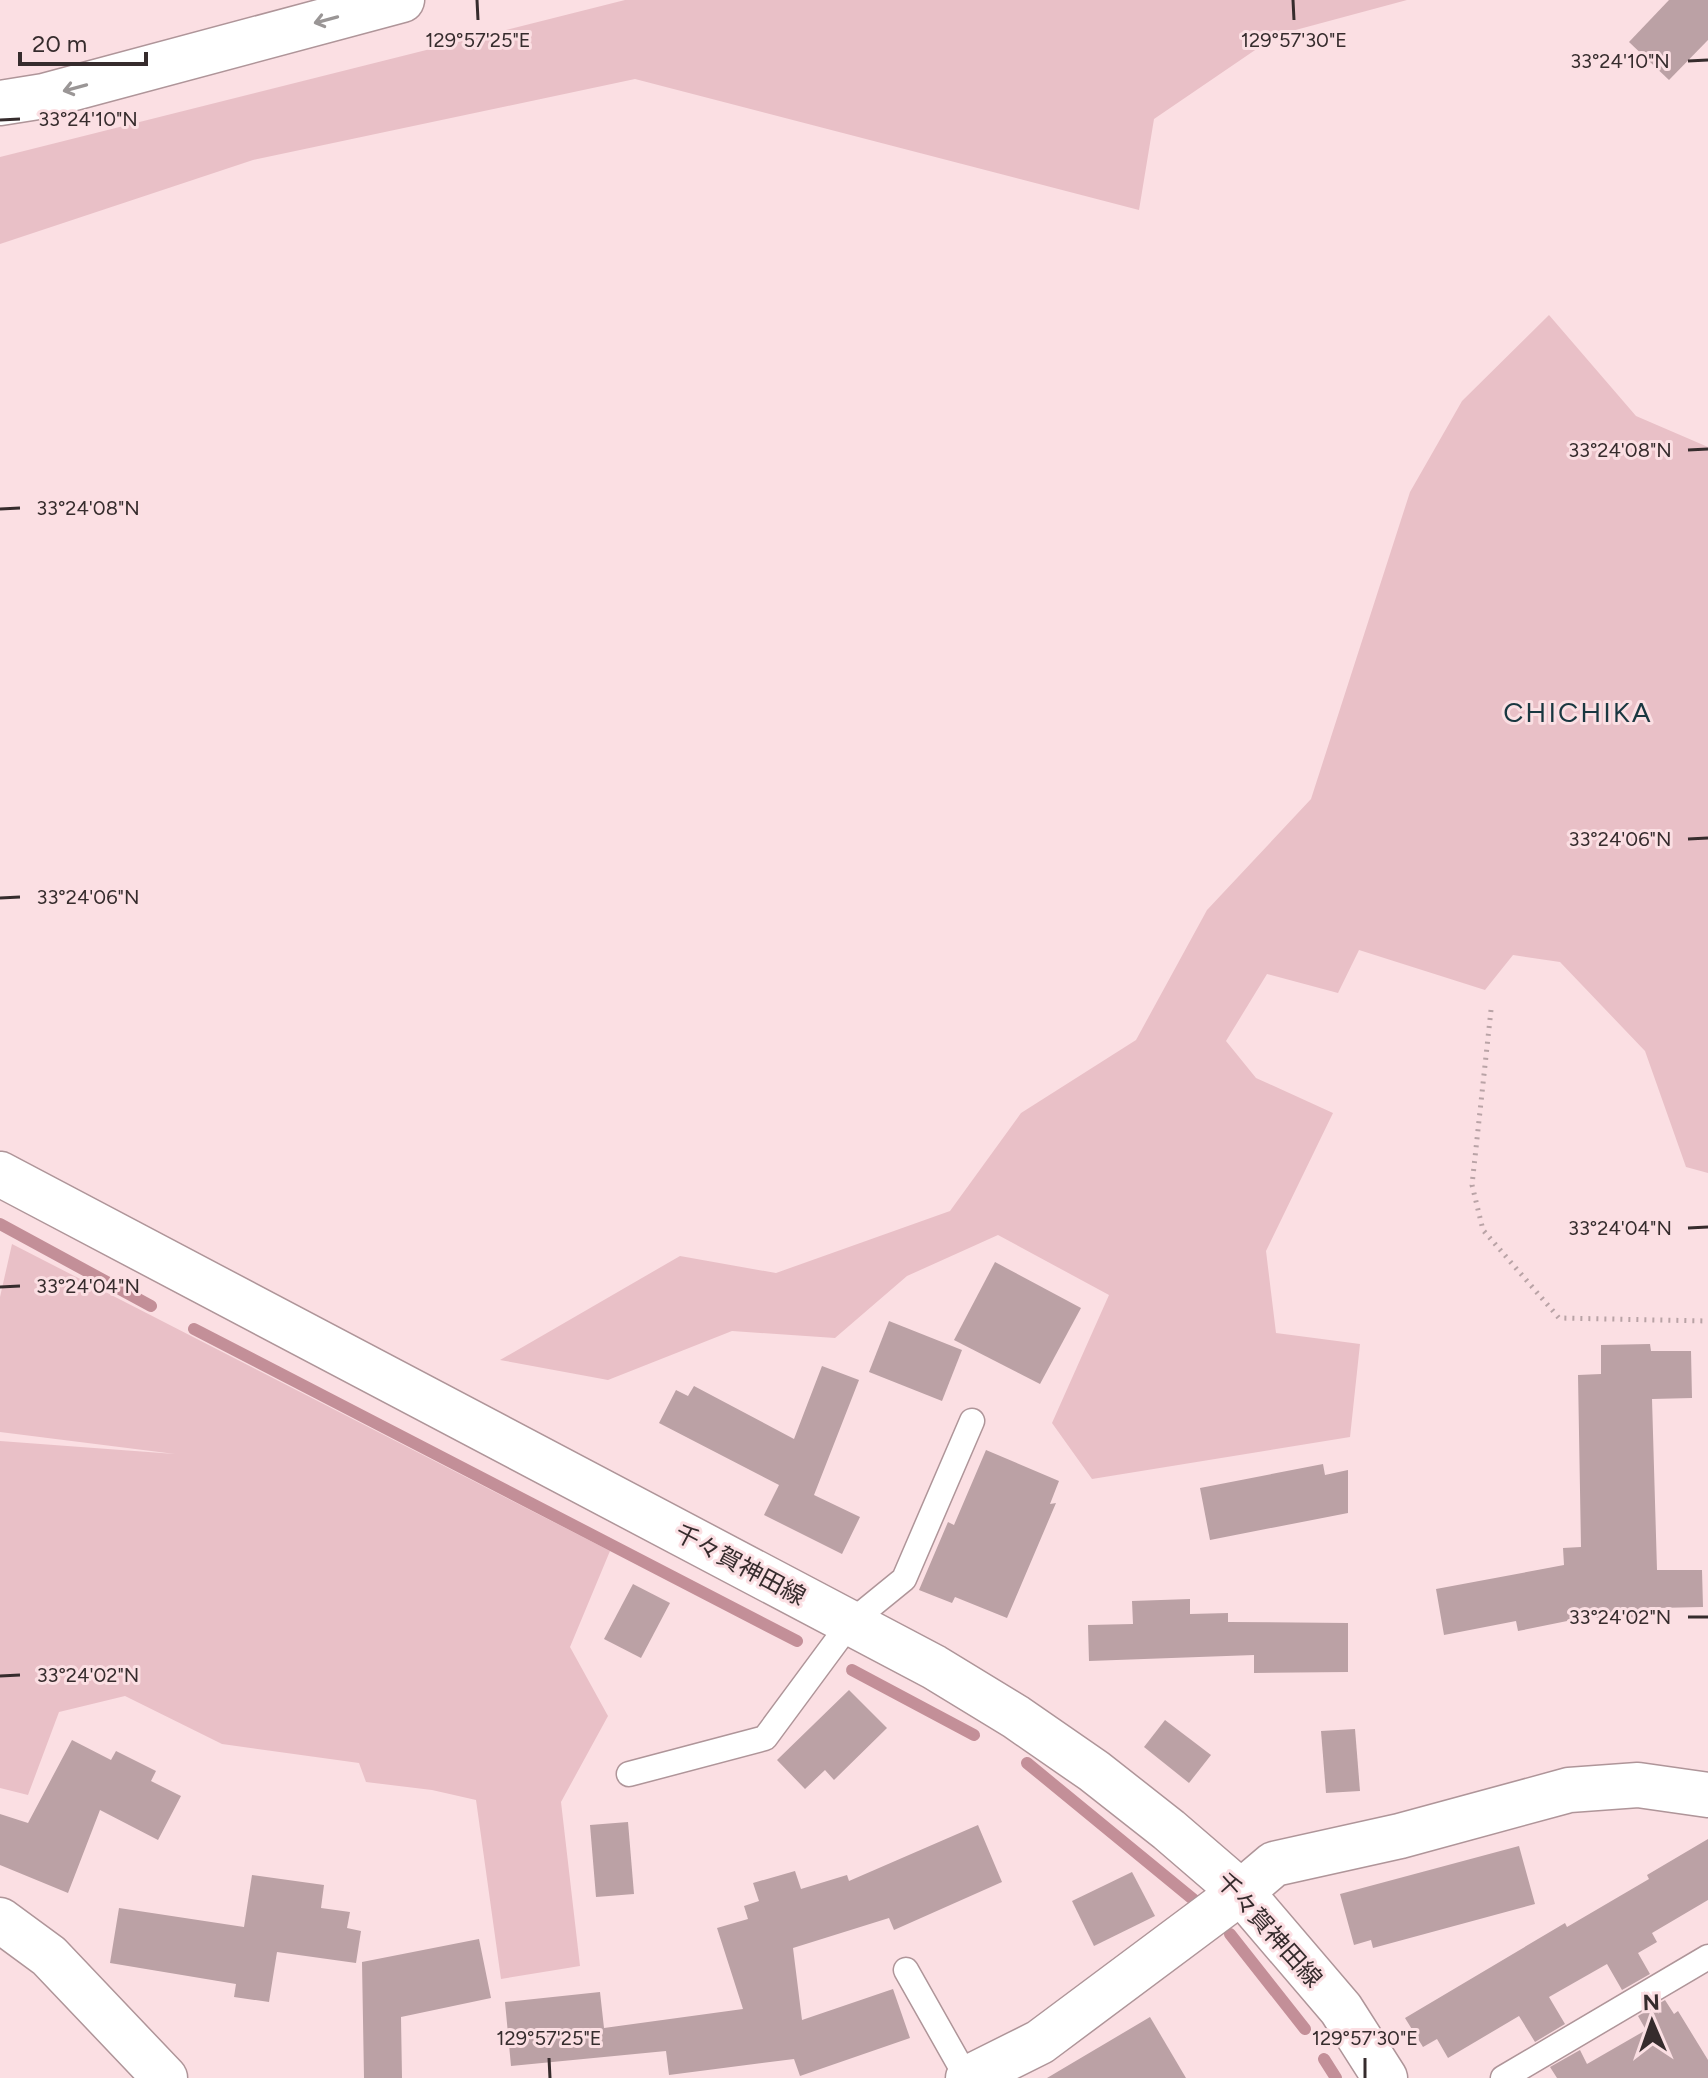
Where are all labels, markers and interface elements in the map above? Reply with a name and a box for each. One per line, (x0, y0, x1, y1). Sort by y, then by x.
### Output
one-way arrow (314, 14, 340, 29)
scale bar (20, 16, 146, 66)
text: 129°57'25"E (425, 28, 531, 52)
text: 129°57'30"E (1241, 28, 1347, 52)
text: 20 m (32, 29, 87, 58)
text: 33°24'10"N (1570, 49, 1670, 73)
one-way arrow (63, 81, 89, 96)
text: 33°24'10"N (38, 107, 138, 131)
text: 33°24'08"N (1568, 438, 1672, 462)
text: 33°24'08"N (36, 496, 140, 520)
district label: CHICHIKA (1503, 695, 1653, 729)
text: 33°24'06"N (1569, 827, 1671, 851)
text: 33°24'06"N (37, 885, 139, 909)
text: 33°24'04"N (1568, 1216, 1672, 1240)
text: 33°24'04"N (36, 1274, 140, 1298)
street label: 千々賀神田線 (670, 1518, 811, 1611)
text: 33°24'02"N (1569, 1605, 1671, 1629)
text: 33°24'02"N (37, 1663, 139, 1687)
street label: 千々賀神田線 (1210, 1866, 1328, 1993)
north arrow (1612, 1982, 1692, 2062)
text: N (1642, 1989, 1660, 2016)
text: 129°57'25"E (496, 2026, 602, 2050)
text: 129°57'30"E (1312, 2026, 1418, 2050)

